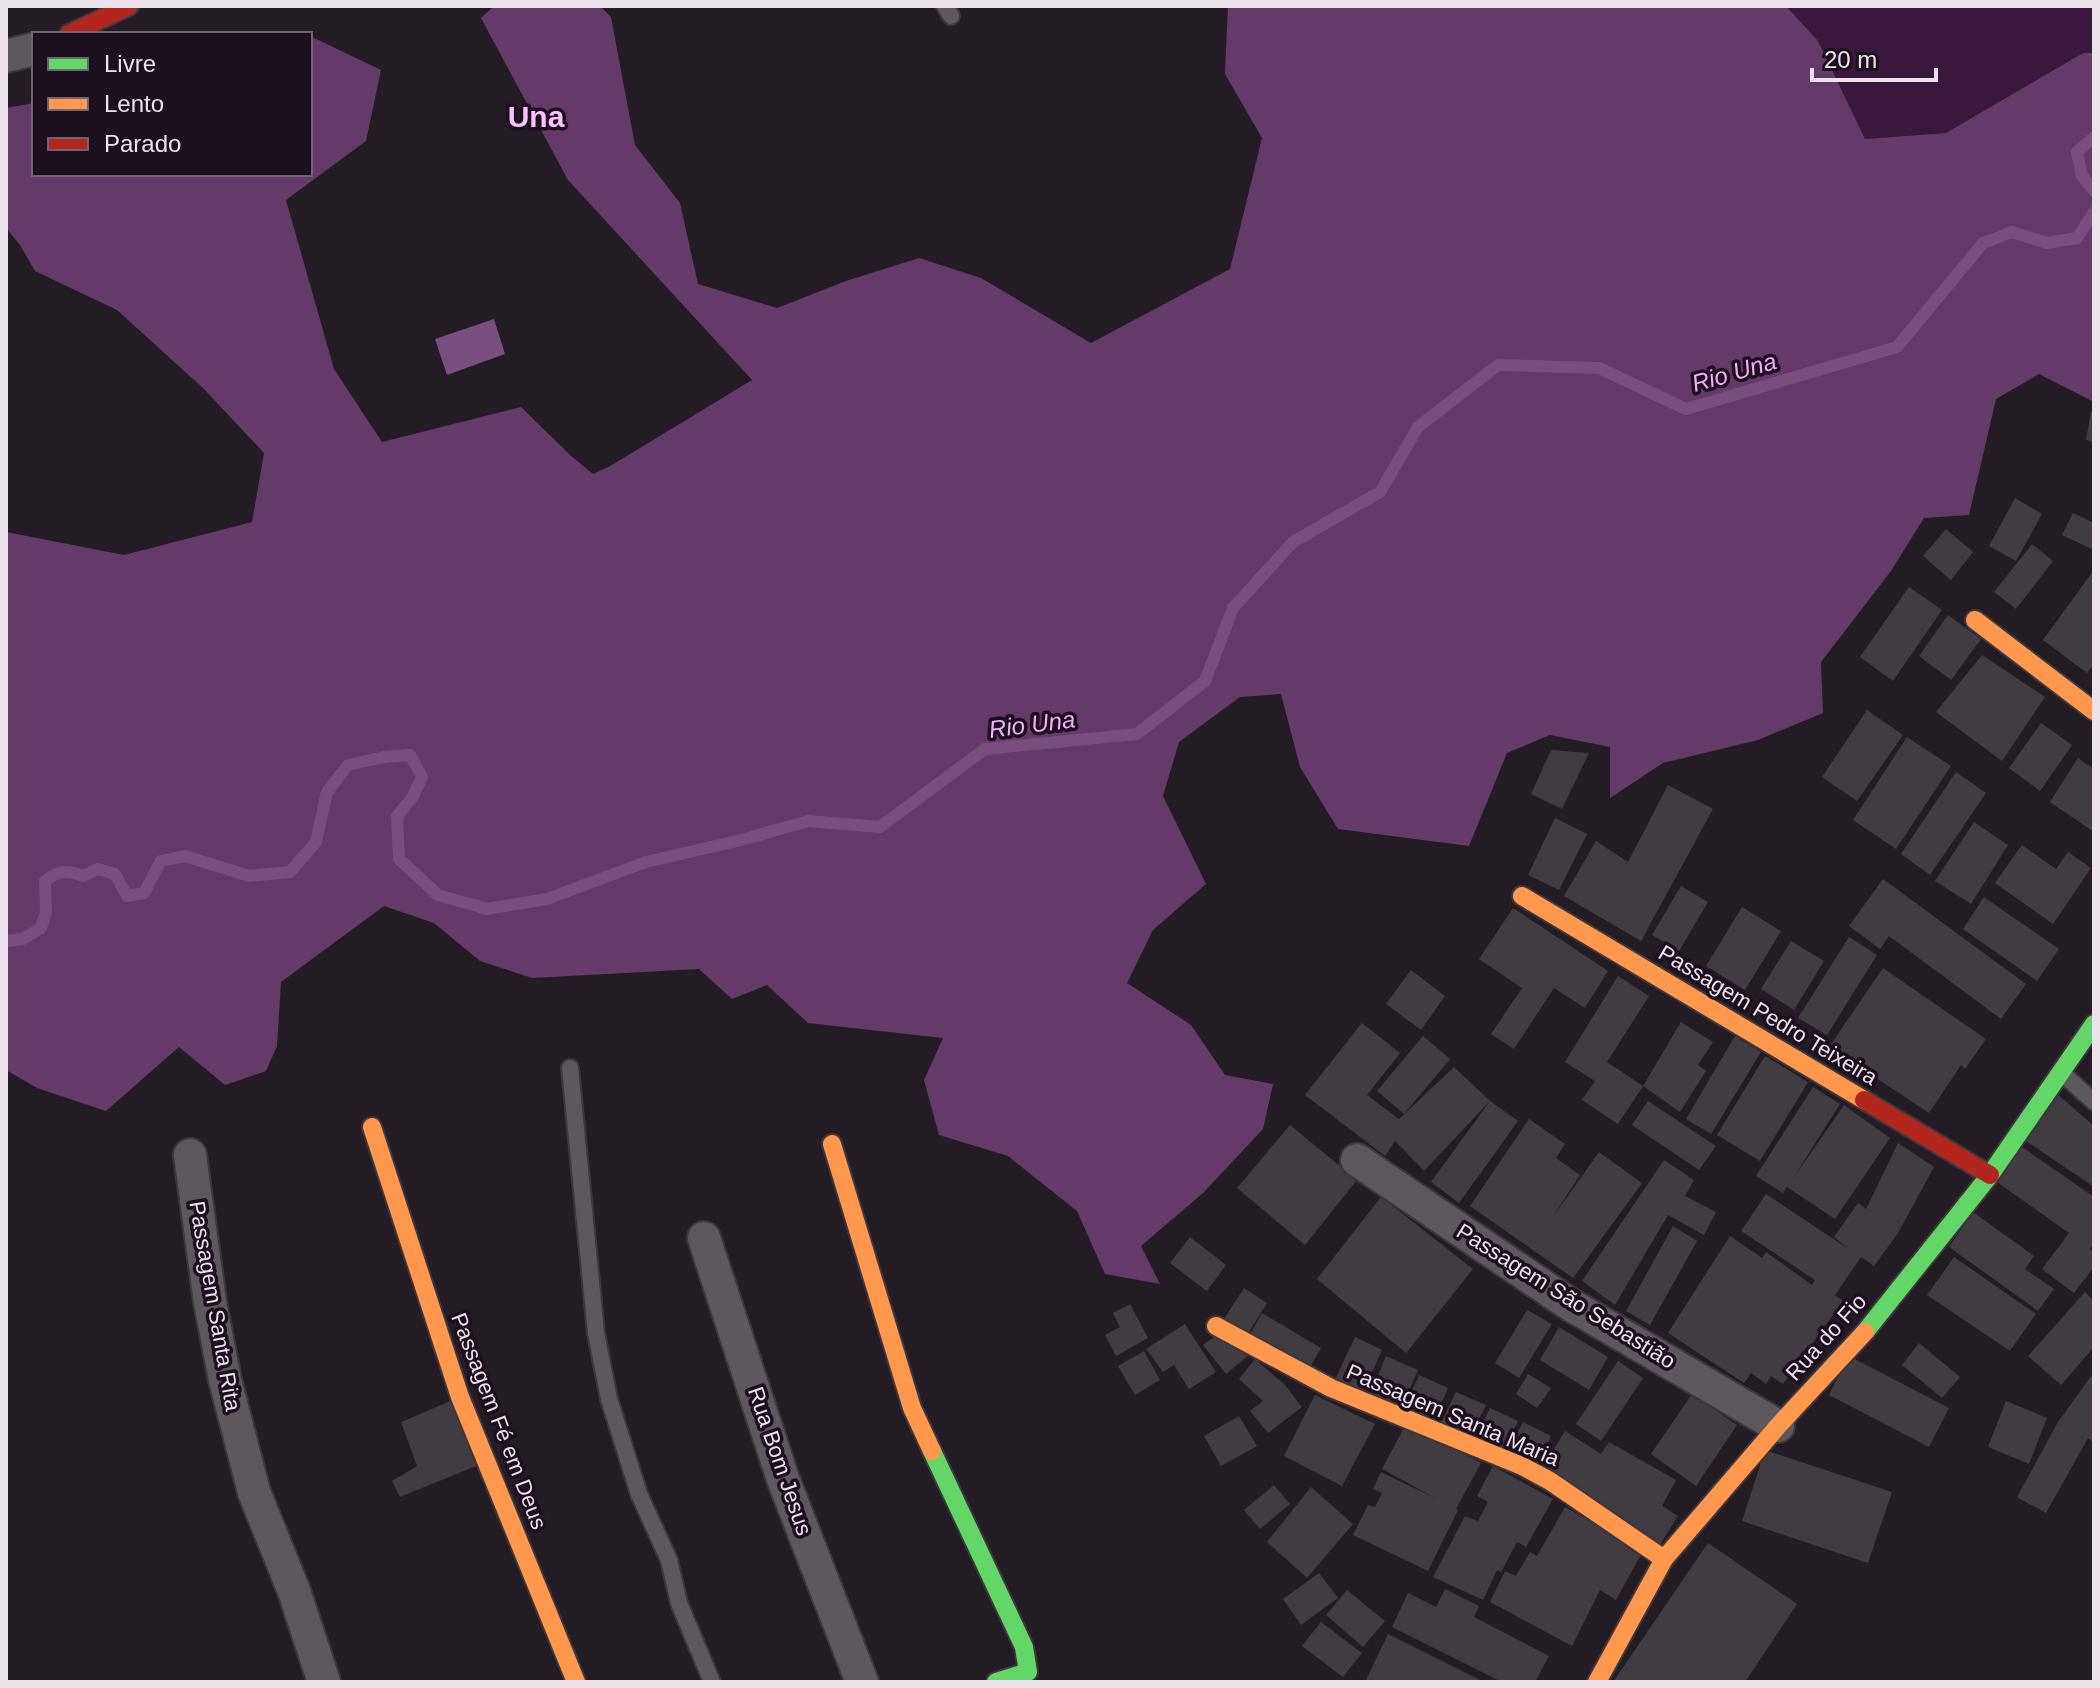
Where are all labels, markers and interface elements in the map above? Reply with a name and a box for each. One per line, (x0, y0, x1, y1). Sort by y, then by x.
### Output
legend (32, 32, 312, 176)
scale bar (1812, 32, 1936, 82)
text: 20 m (1824, 46, 1877, 73)
text: Livre (104, 50, 156, 77)
text: Lento (104, 90, 164, 117)
district label: Una (508, 100, 565, 133)
text: Parado (104, 130, 181, 157)
water label: Rio Una (1689, 347, 1779, 397)
water label: Rio Una (987, 705, 1077, 743)
street label: Passagem Pedro Teixeira (1654, 940, 1882, 1091)
street label: Passagem Santa Rita (184, 1199, 246, 1414)
street label: Passagem São Sebastião (1452, 1218, 1680, 1374)
street label: Rua do Fio (1781, 1289, 1871, 1385)
street label: Passagem Fé em Deus (446, 1309, 552, 1533)
street label: Passagem Santa Maria (1343, 1359, 1564, 1471)
street label: Rua Bom Jesus (743, 1384, 817, 1538)

